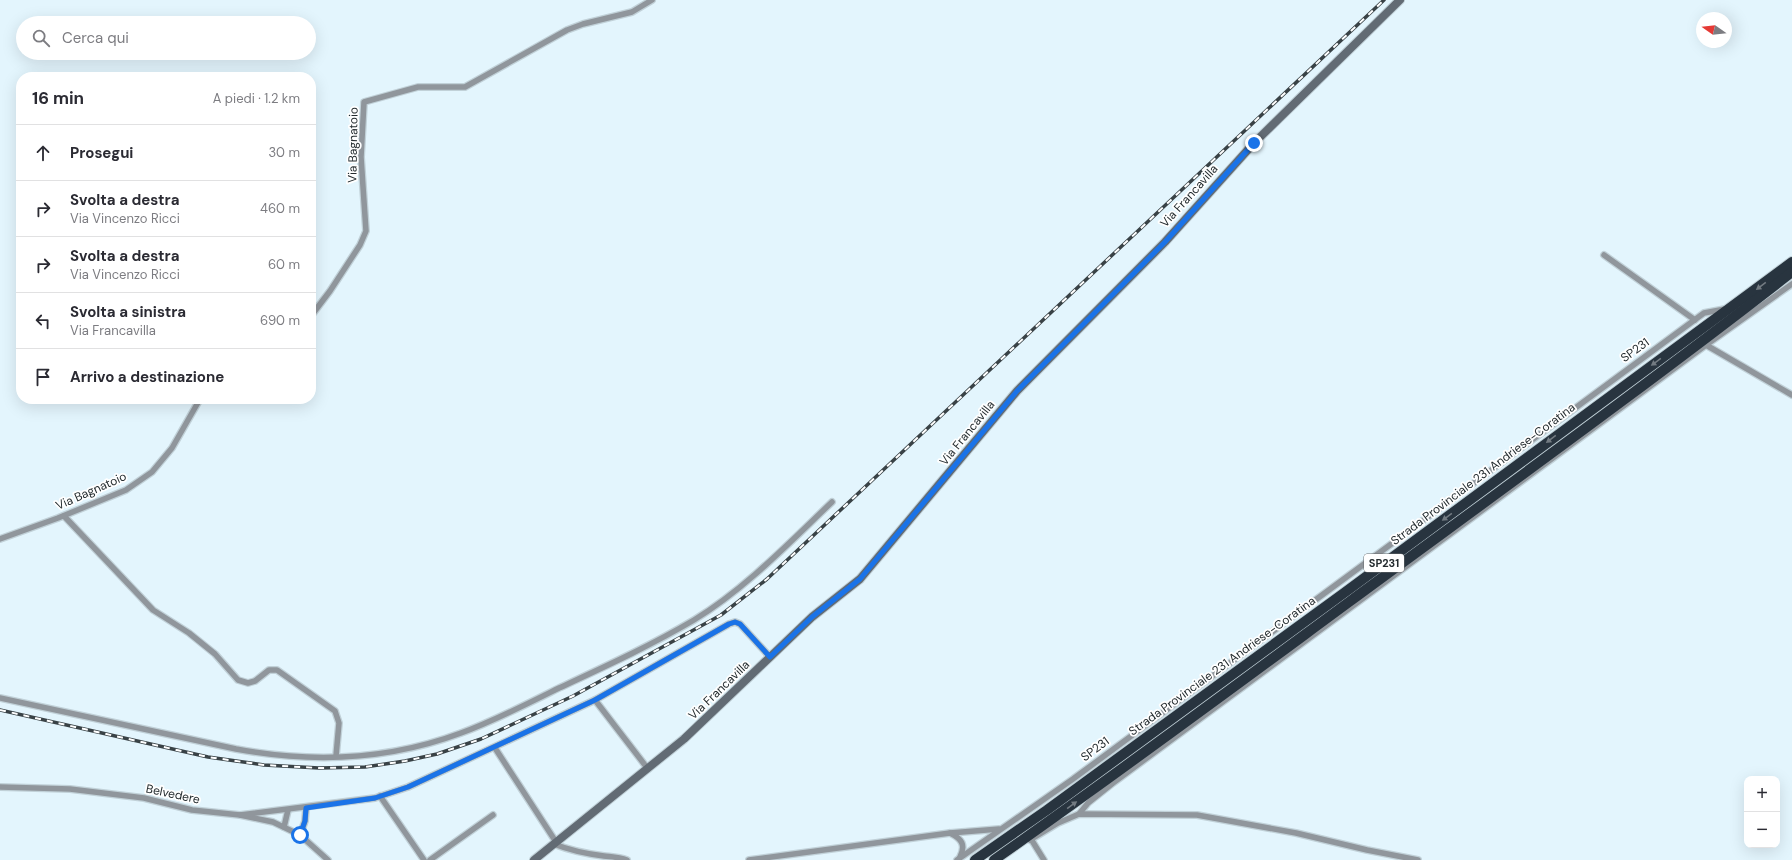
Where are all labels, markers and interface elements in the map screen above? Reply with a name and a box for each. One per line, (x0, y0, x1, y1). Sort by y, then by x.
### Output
north arrow (1696, 12, 1732, 48)
search box (16, 16, 316, 60)
icon: search (30, 27, 52, 49)
text: Cerca qui (62, 28, 129, 48)
text: 16 min (32, 87, 84, 109)
text: A piedi · 1.2 km (213, 90, 300, 107)
street label: Via Bagnatoio (344, 107, 362, 183)
route end (1245, 134, 1263, 152)
icon: ahead (32, 142, 54, 164)
text: Prosegui (70, 143, 133, 163)
text: 30 m (268, 144, 300, 161)
street label: Via Francavilla (1157, 161, 1221, 231)
text: Svolta a destra (70, 190, 180, 210)
icon: right (32, 198, 54, 220)
text: 460 m (260, 200, 300, 217)
text: Via Vincenzo Ricci (70, 210, 180, 227)
text: Svolta a destra (70, 246, 180, 266)
icon: right (32, 254, 54, 276)
text: 60 m (268, 256, 300, 273)
text: Via Vincenzo Ricci (70, 266, 180, 283)
one-way arrow (1755, 281, 1766, 290)
text: Svolta a sinistra (70, 302, 186, 322)
icon: left (32, 310, 54, 332)
text: 690 m (260, 312, 300, 329)
text: Via Francavilla (70, 322, 156, 339)
street label: SP231 (1618, 334, 1652, 366)
one-way arrow (1651, 358, 1661, 366)
icon: arrive (32, 366, 54, 388)
text: Arrivo a destinazione (70, 367, 224, 387)
street label: Via Francavilla (936, 397, 998, 469)
street label: Strada Provinciale 231 Andriese-Coratina (1388, 399, 1578, 549)
one-way arrow (1546, 435, 1556, 443)
street label: Via Bagnatoio (53, 468, 129, 514)
one-way arrow (1441, 513, 1452, 521)
road number: SP231 (1364, 554, 1404, 572)
street label: Strada Provinciale 231 Andriese-Coratina (1125, 593, 1319, 739)
street label: Via Francavilla (685, 657, 753, 723)
street label: SP231 (1078, 733, 1112, 765)
map controls (1744, 776, 1780, 848)
button: + (1744, 776, 1780, 812)
street label: Belvedere (144, 780, 202, 808)
one-way arrow (1067, 801, 1077, 809)
button: − (1744, 812, 1780, 848)
route start (291, 826, 309, 844)

